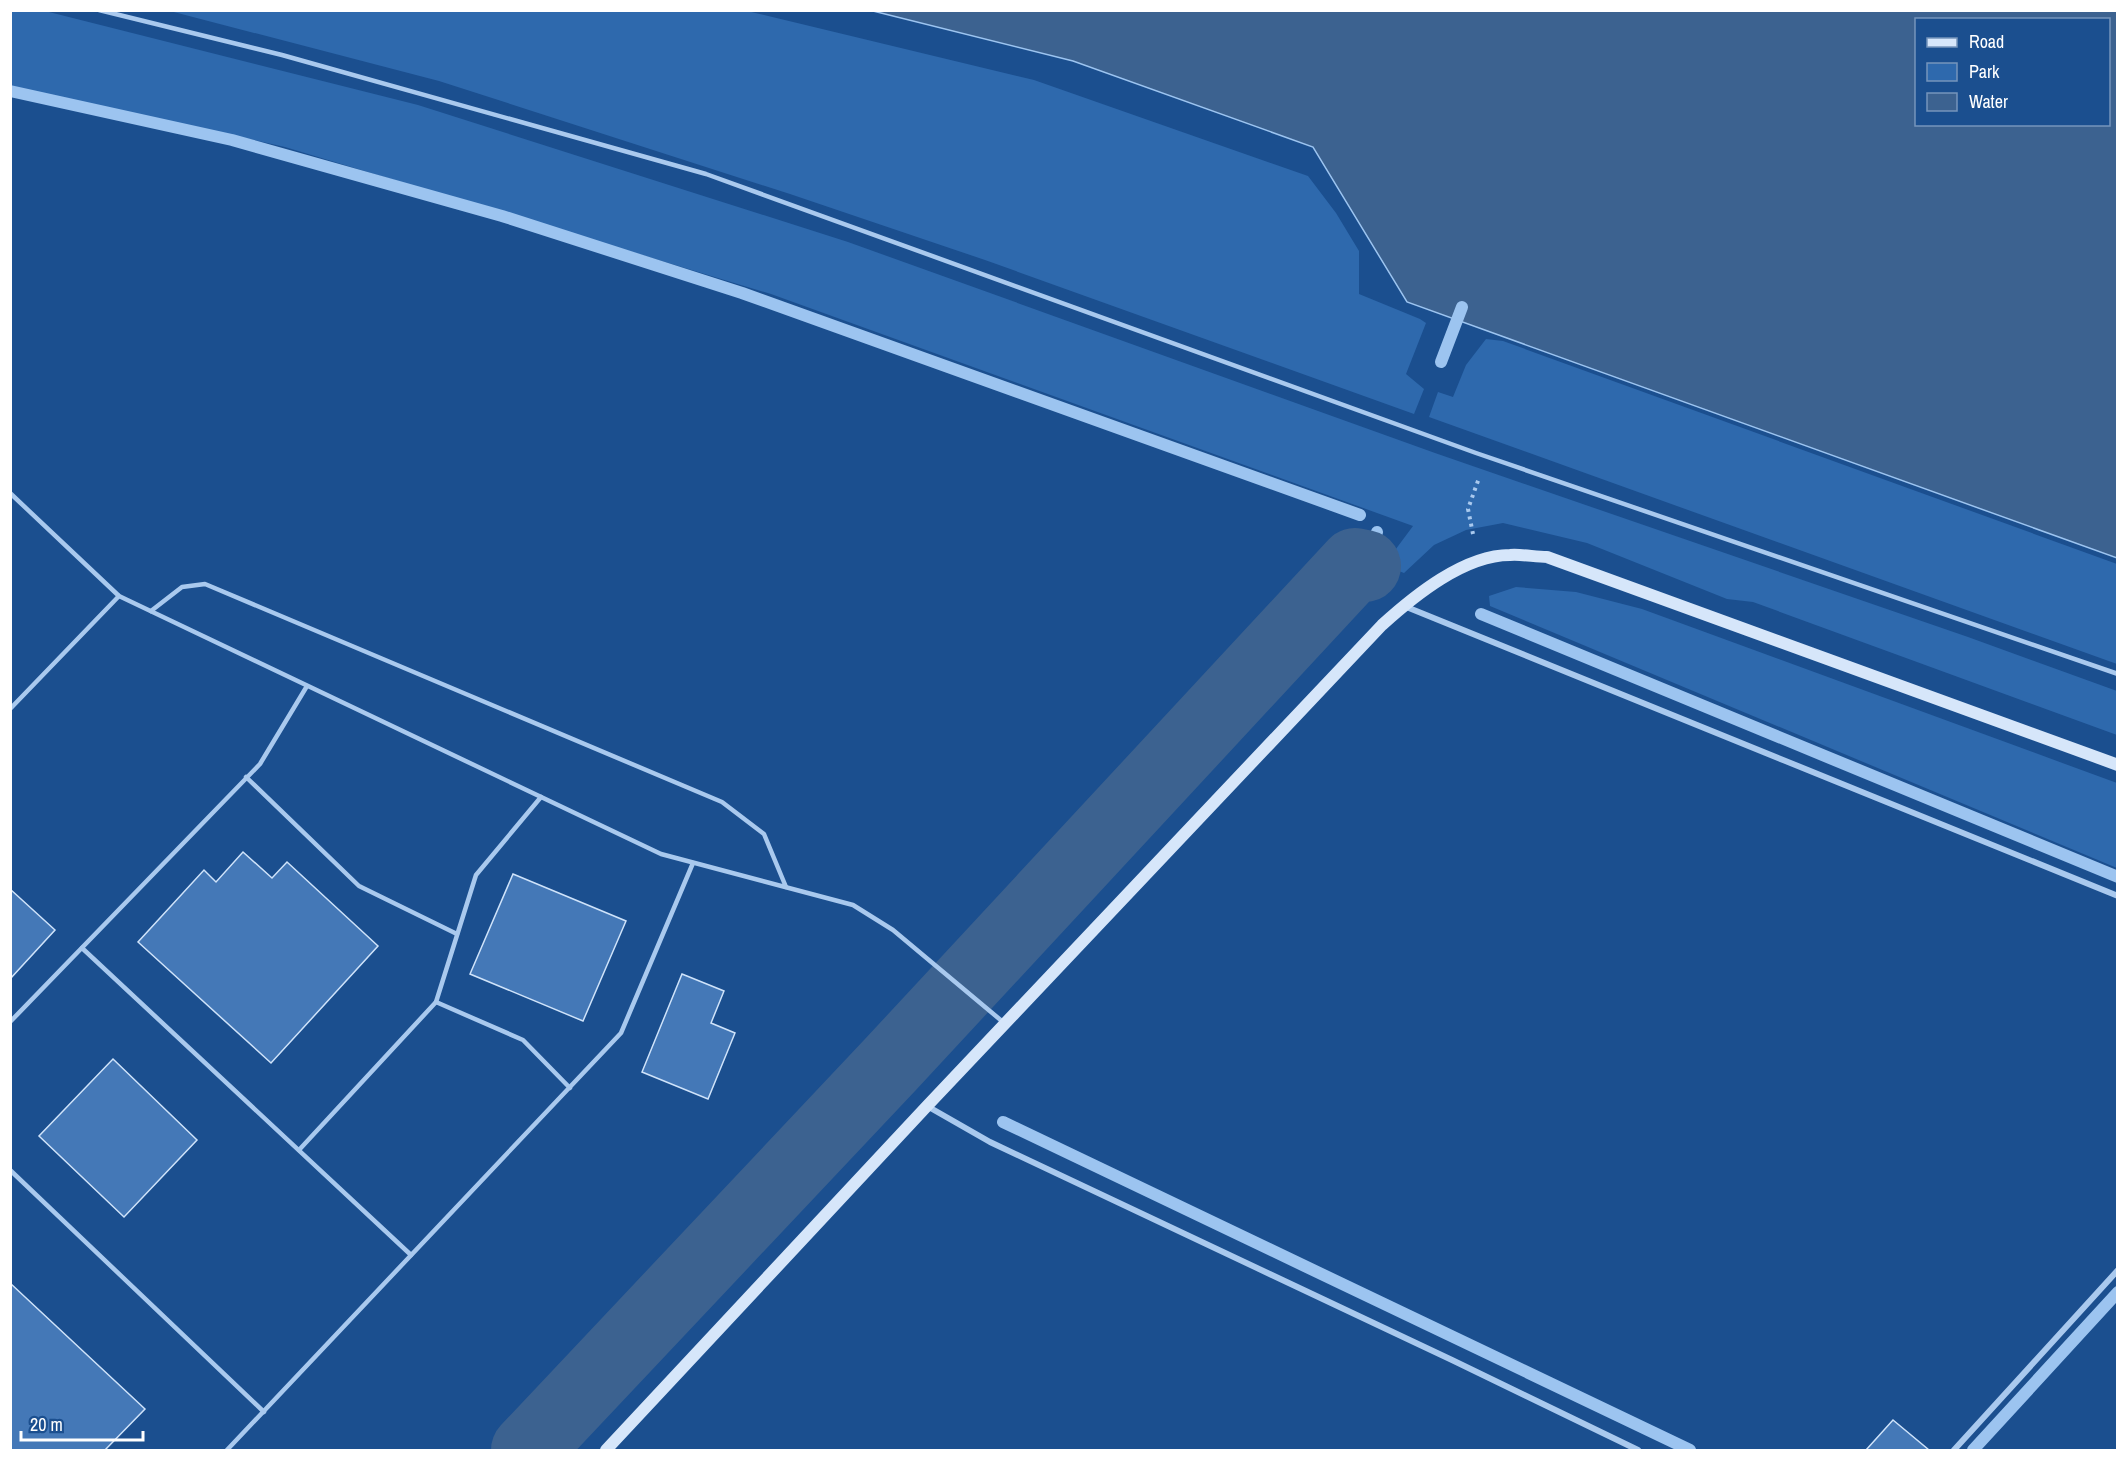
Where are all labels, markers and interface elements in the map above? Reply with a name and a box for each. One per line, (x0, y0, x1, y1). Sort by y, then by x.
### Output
legend (1915, 18, 2110, 126)
text: Road (1969, 29, 2004, 54)
text: Park (1969, 59, 2000, 84)
text: Water (1969, 89, 2008, 114)
scale bar (21, 1404, 142, 1442)
text: 20 m (30, 1412, 63, 1437)

